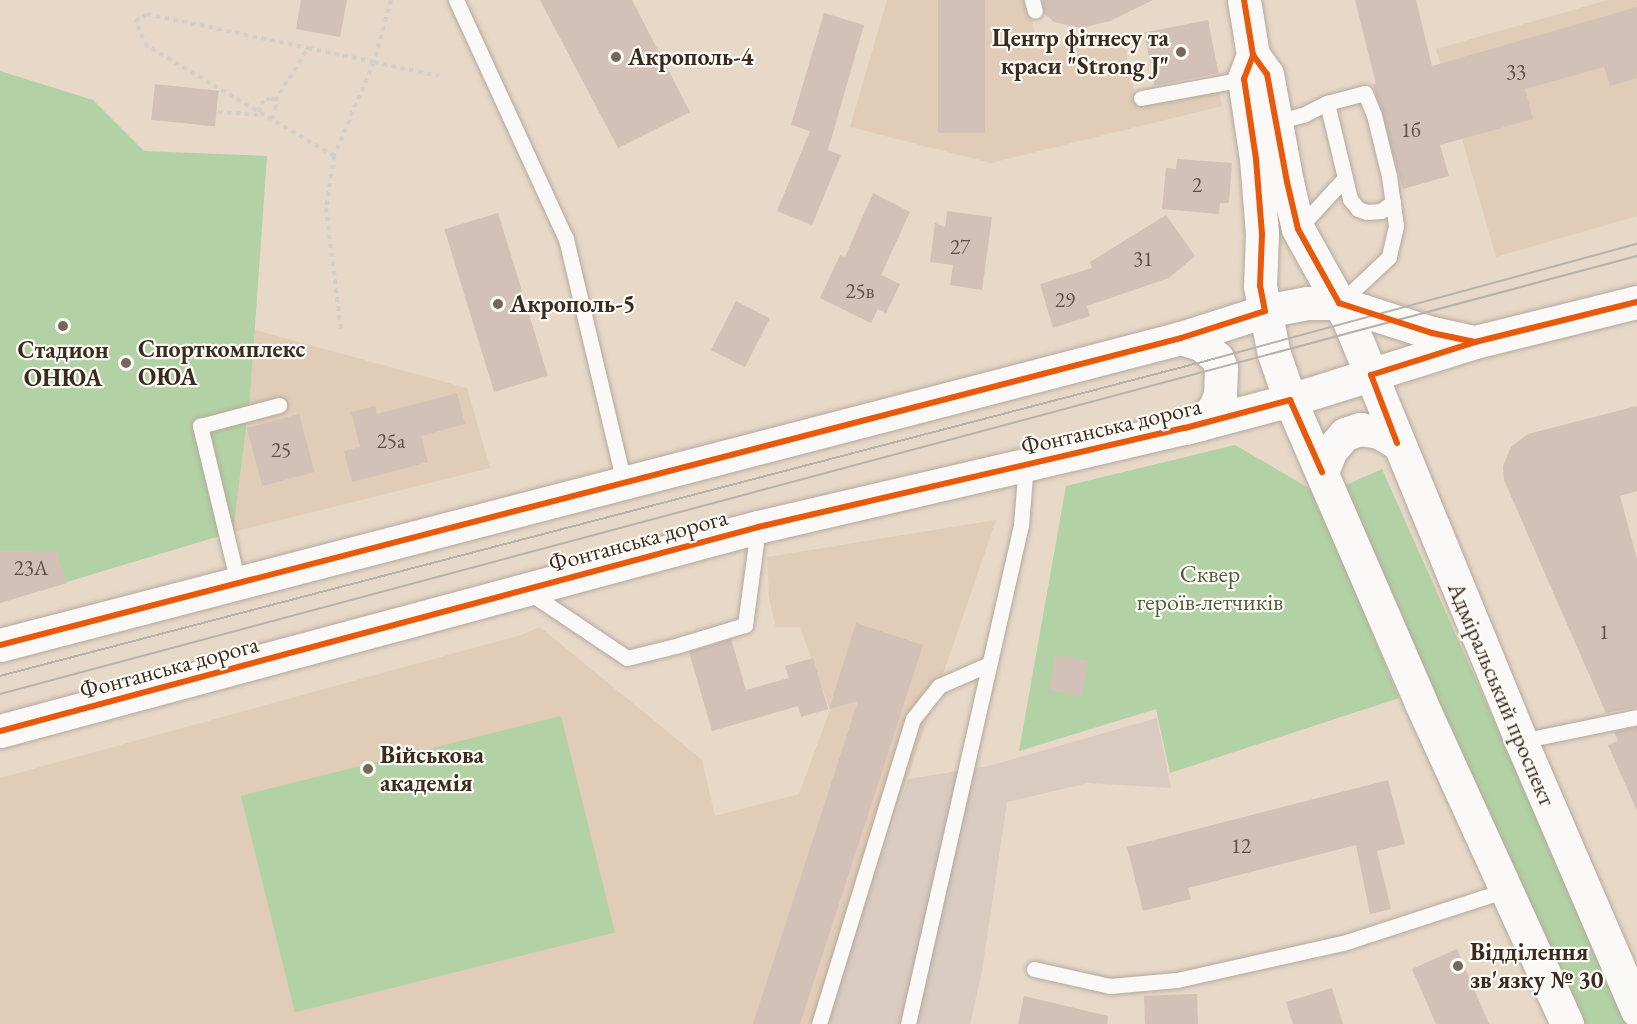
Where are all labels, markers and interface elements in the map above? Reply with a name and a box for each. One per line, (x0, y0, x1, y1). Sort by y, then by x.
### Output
place label: Центр фітнесу та краси "Strong J" (992, 24, 1169, 80)
place label: Акрополь-4 (628, 43, 754, 71)
marker: Центр фітнесу та краси "Strong J" (1174, 45, 1188, 59)
marker: Акрополь-4 (609, 50, 623, 64)
house number: 33 (1506, 59, 1526, 85)
house number: 1б (1401, 117, 1421, 143)
house number: 2 (1192, 172, 1202, 198)
house number: 27 (950, 234, 970, 260)
house number: 31 (1133, 246, 1153, 272)
house number: 25в (845, 278, 875, 304)
house number: 29 (1055, 287, 1075, 313)
place label: Акрополь-5 (510, 290, 636, 318)
marker: Акрополь-5 (491, 297, 505, 311)
marker: Стадион ОНЮА (56, 319, 70, 333)
place label: Спорткомплекс ОЮА (138, 335, 305, 391)
place label: Стадион ОНЮА (17, 336, 109, 392)
marker: Спорткомплекс ОЮА (119, 356, 133, 370)
street label: Фонтанська дорога (1018, 391, 1204, 461)
house number: 25а (377, 428, 405, 454)
house number: 25 (271, 437, 291, 463)
street label: Фонтанська дорога (545, 502, 731, 578)
house number: 23А (14, 555, 48, 581)
park label: Сквер героїв-летчиків (1137, 560, 1283, 616)
street label: Адміральський проспект (1442, 578, 1562, 810)
house number: 1 (1599, 619, 1609, 645)
street label: Фонтанська дорога (76, 629, 262, 705)
place label: Військова академія (380, 741, 484, 797)
marker: Військова академія (361, 762, 375, 776)
house number: 12 (1231, 833, 1251, 859)
place label: Відділення зв'язку № 30 (1470, 938, 1604, 994)
marker: Відділення зв'язку № 30 (1451, 959, 1465, 973)

